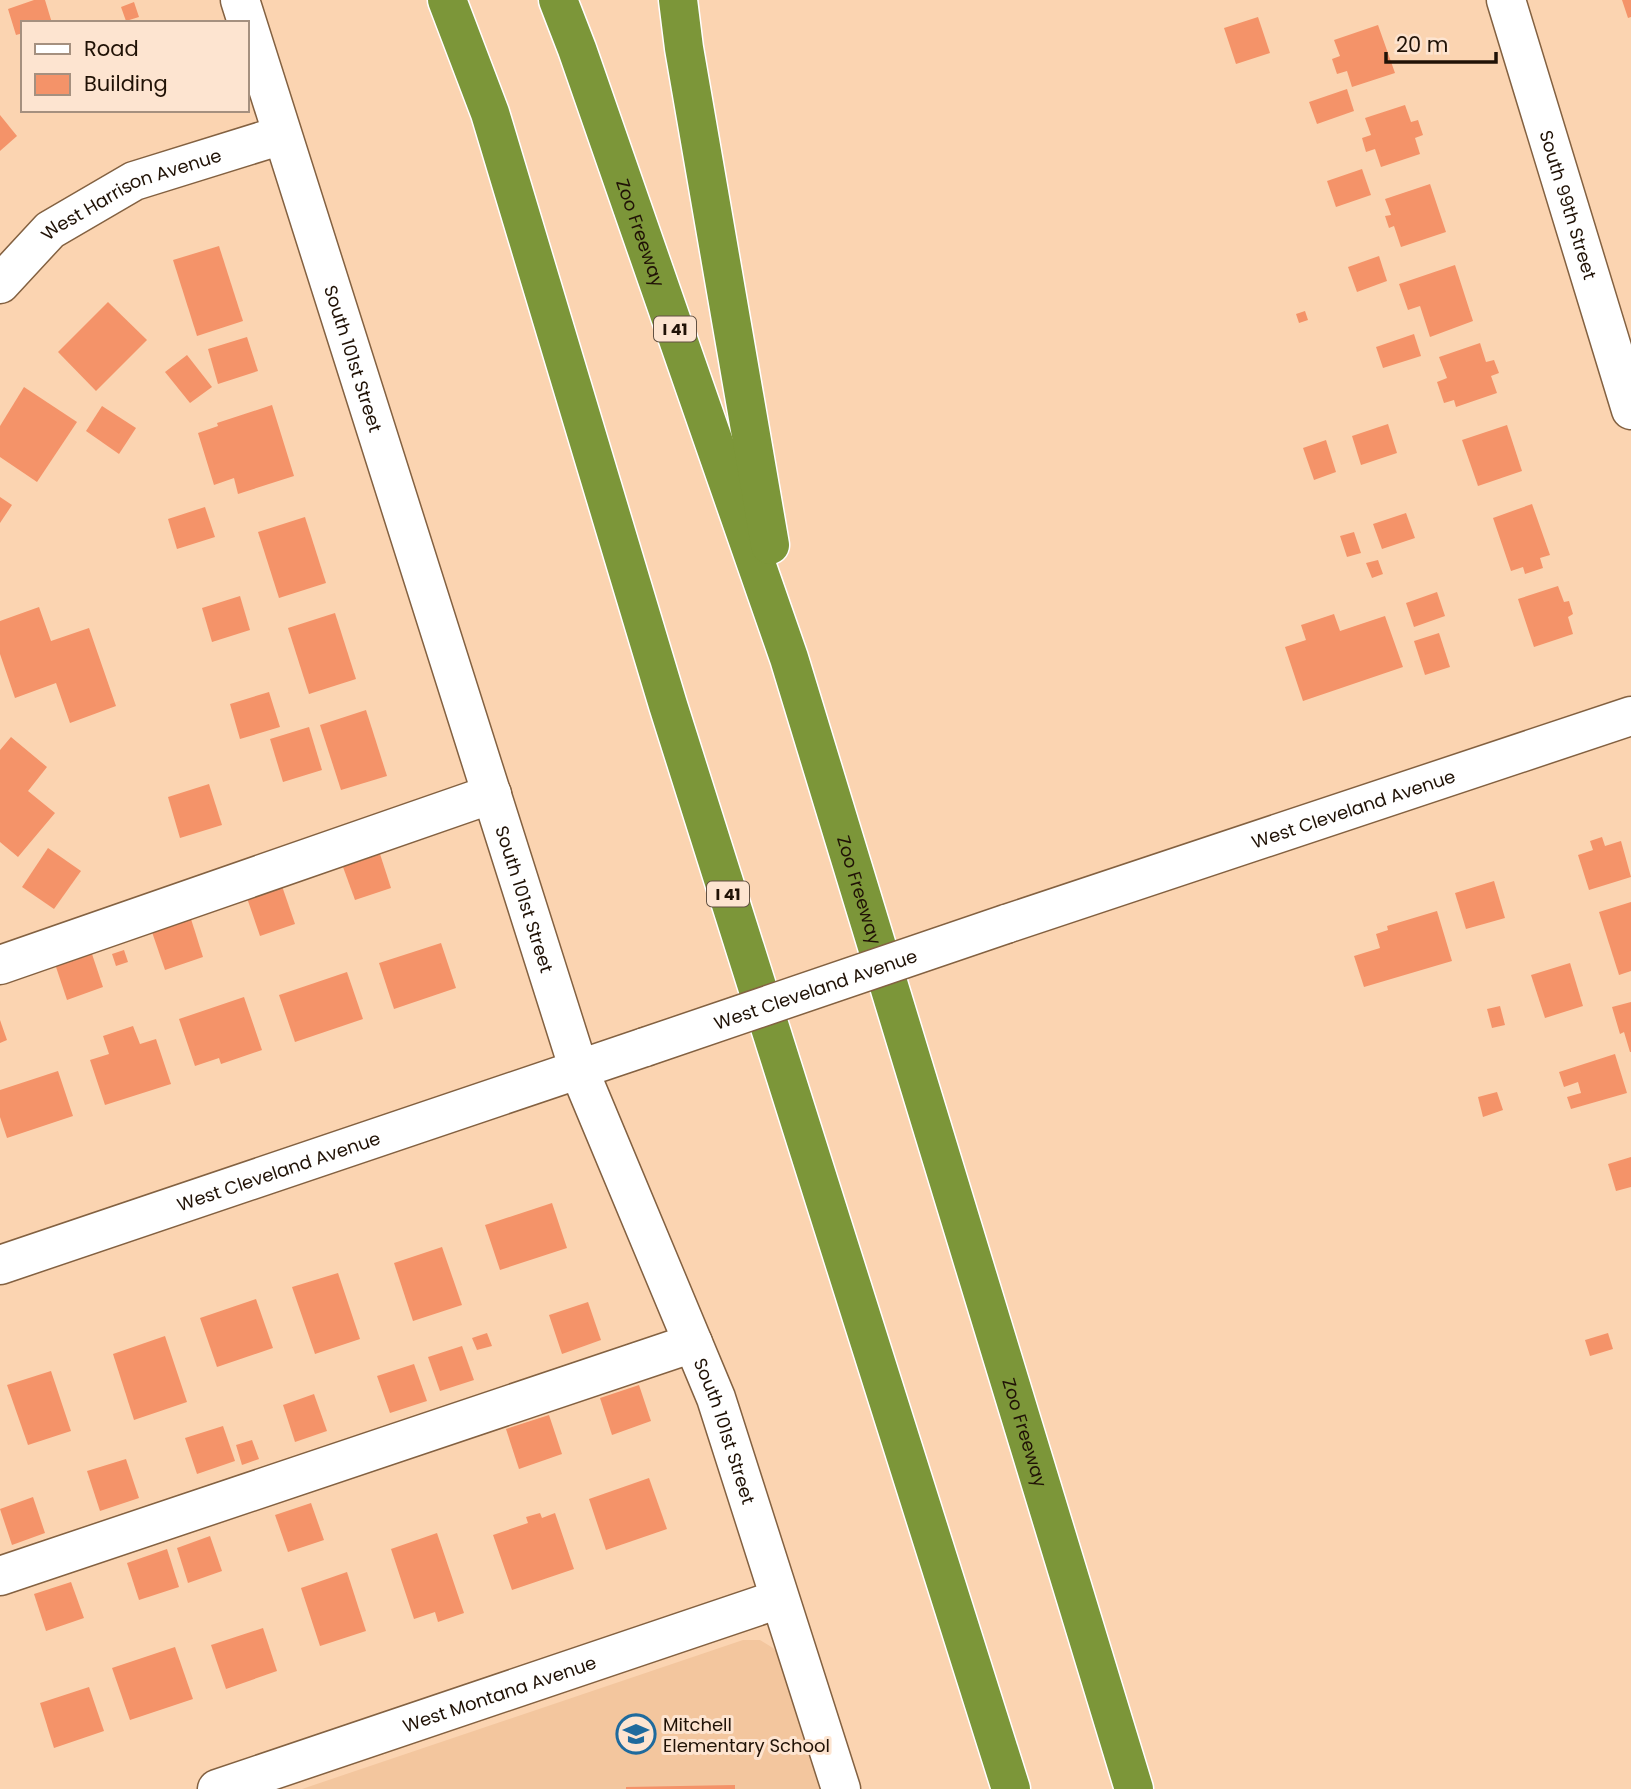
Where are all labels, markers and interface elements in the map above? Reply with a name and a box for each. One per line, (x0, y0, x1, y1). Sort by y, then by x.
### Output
legend (21, 21, 248, 112)
scale bar (1386, 21, 1496, 65)
text: 20 m (1396, 30, 1449, 59)
text: Road (84, 34, 139, 63)
text: Building (84, 69, 168, 98)
street label: South 99th Street (1534, 127, 1603, 282)
street label: West Harrison Avenue (35, 142, 224, 245)
street label: Zoo Freeway (611, 175, 671, 290)
street label: South 101st Street (319, 282, 389, 435)
road number: I 41 (654, 316, 696, 342)
street label: West Cleveland Avenue (1248, 763, 1458, 854)
street label: South 101st Street (490, 822, 560, 976)
street label: Zoo Freeway (831, 832, 888, 948)
road number: I 41 (707, 881, 749, 906)
street label: West Cleveland Avenue (710, 943, 920, 1035)
street label: West Cleveland Avenue (174, 1125, 383, 1217)
street label: South 101st Street (688, 1354, 762, 1507)
street label: Zoo Freeway (997, 1375, 1054, 1490)
street label: West Montana Avenue (399, 1649, 599, 1738)
place label: Mitchell Elementary School (663, 1712, 830, 1758)
school or university icon: Mitchell Elementary School (615, 1713, 657, 1755)

